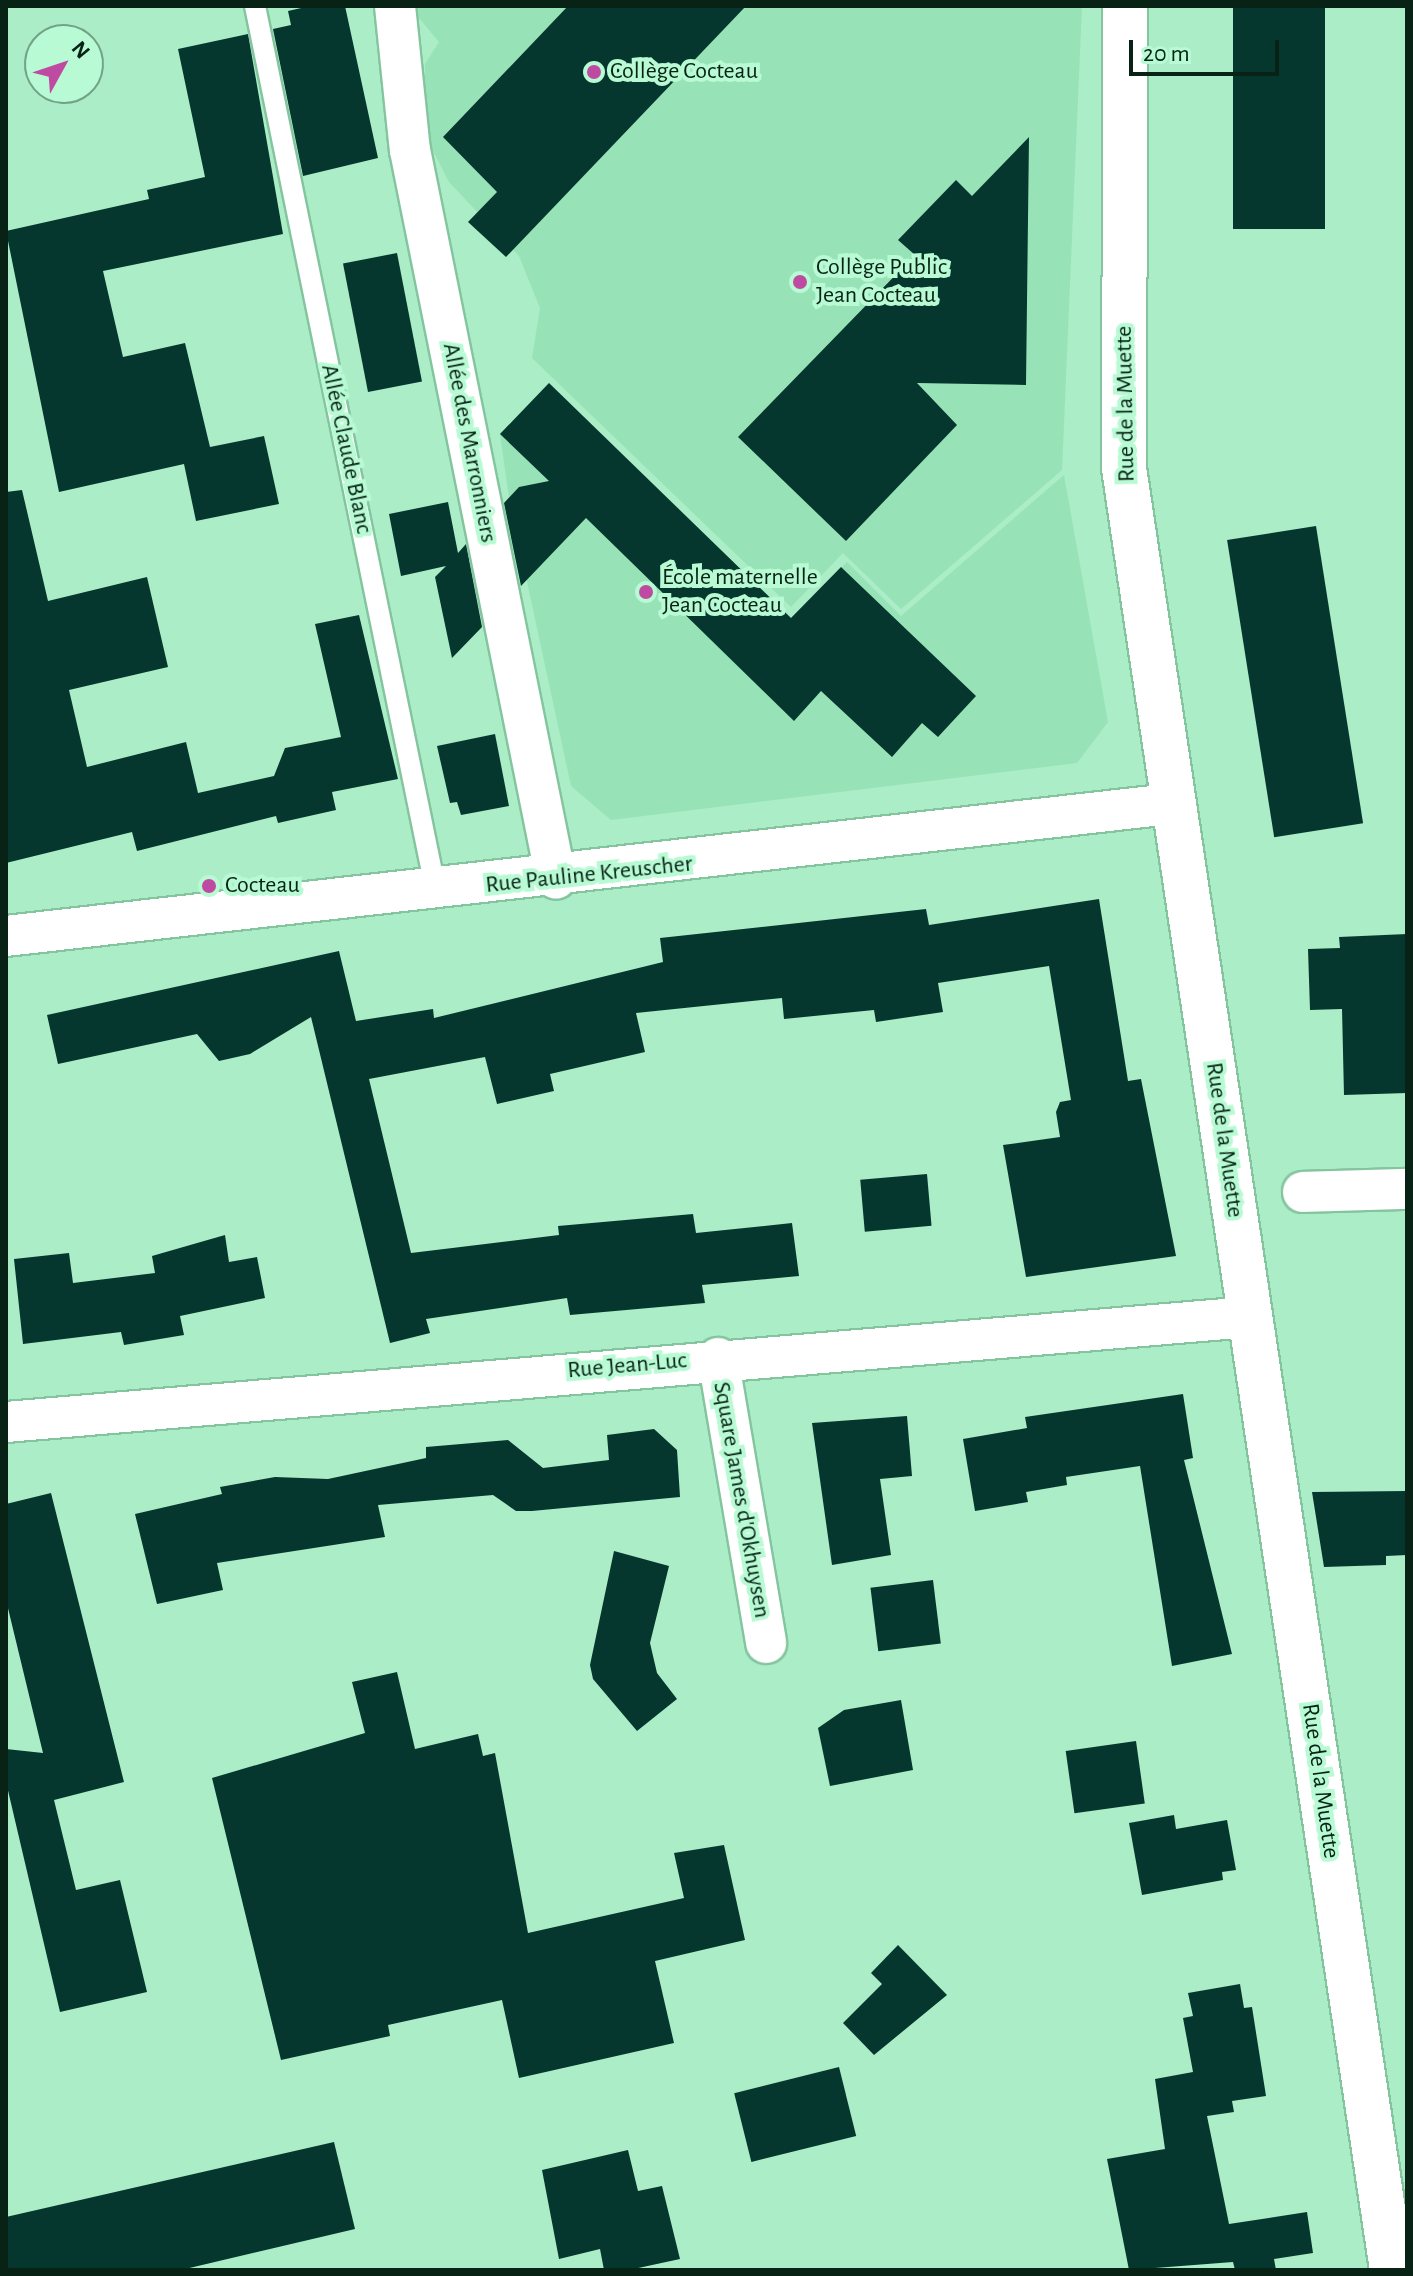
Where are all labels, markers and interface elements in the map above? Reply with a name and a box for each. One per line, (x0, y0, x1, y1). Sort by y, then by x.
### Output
north arrow (24, 24, 104, 104)
scale bar (1133, 24, 1283, 74)
text: N (68, 37, 94, 63)
text: 20 m (1143, 42, 1190, 66)
place label: Collège Cocteau (610, 58, 758, 86)
marker: Collège Cocteau (585, 63, 603, 81)
place label: Collège Public Jean Cocteau (816, 254, 947, 310)
marker: Collège Public Jean Cocteau (791, 273, 809, 291)
street label: Rue de la Muette (1110, 326, 1142, 482)
street label: Allée des Marronniers (436, 341, 502, 545)
street label: Allée Claude Blanc (314, 362, 378, 536)
place label: École maternelle Jean Cocteau (662, 564, 818, 620)
marker: École maternelle Jean Cocteau (637, 583, 655, 601)
street label: Rue Pauline Kreuscher (484, 850, 694, 900)
place label: Cocteau (225, 872, 300, 900)
marker: Cocteau (200, 877, 218, 895)
street label: Rue de la Muette (1199, 1061, 1249, 1219)
street label: Rue Jean-Luc (566, 1346, 688, 1386)
street label: Square James d'Okhuysen (706, 1380, 776, 1620)
street label: Rue de la Muette (1295, 1702, 1345, 1860)

